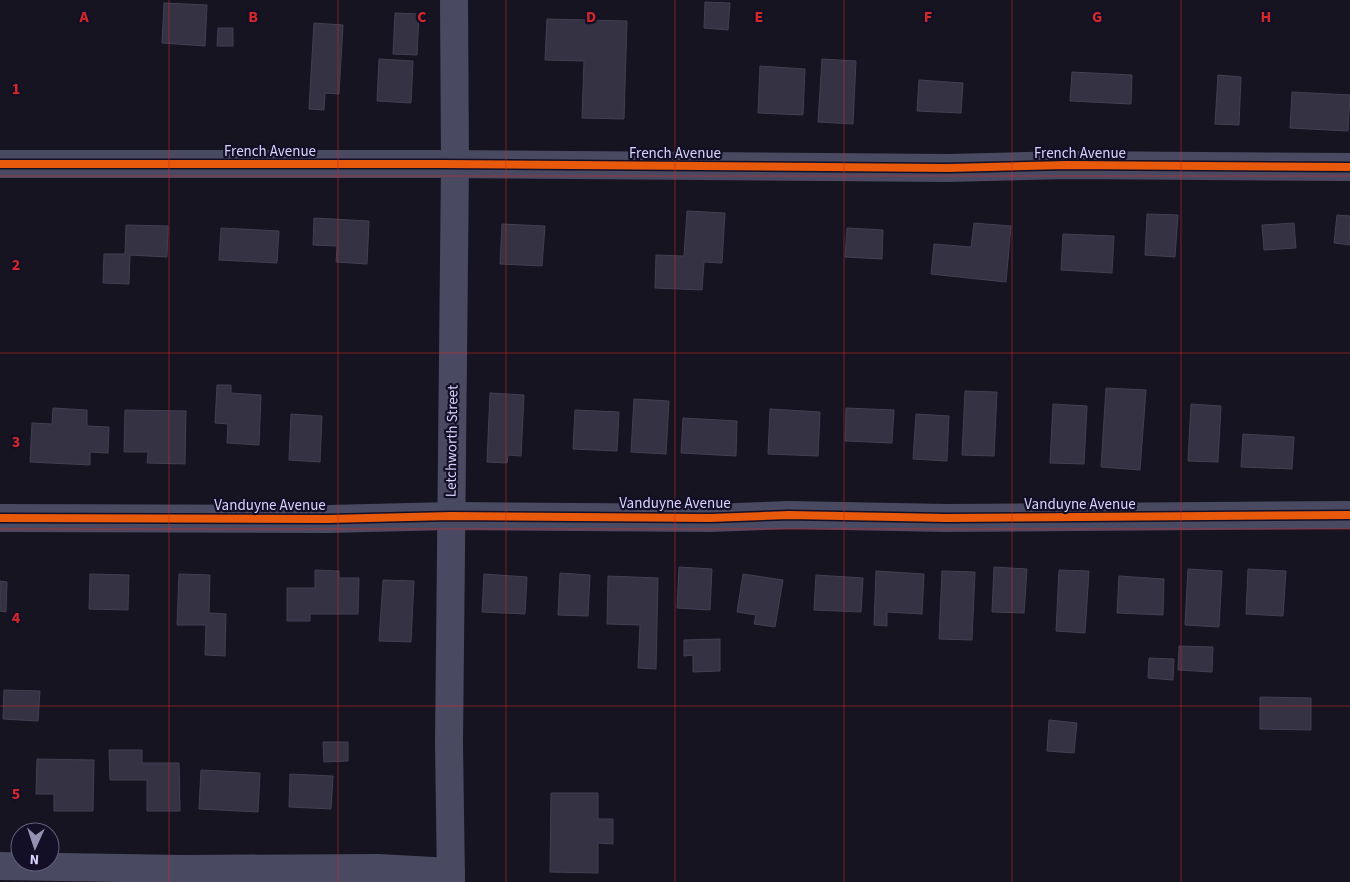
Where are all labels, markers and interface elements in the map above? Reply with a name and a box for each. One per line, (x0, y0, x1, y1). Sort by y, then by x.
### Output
text: A (78, 6, 89, 28)
text: B (248, 6, 258, 28)
text: C (417, 6, 427, 28)
text: D (586, 6, 596, 28)
text: E (755, 6, 763, 28)
text: F (924, 6, 932, 28)
text: G (1092, 6, 1102, 28)
text: H (1261, 6, 1271, 28)
text: 1 (12, 78, 20, 100)
street label: French Avenue (224, 141, 316, 162)
street label: French Avenue (629, 143, 721, 164)
street label: French Avenue (1034, 143, 1126, 164)
text: 2 (12, 254, 20, 276)
street label: Letchworth Street (441, 385, 463, 497)
text: 3 (12, 431, 20, 453)
street label: Vanduyne Avenue (619, 493, 731, 514)
street label: Vanduyne Avenue (1024, 494, 1136, 515)
street label: Vanduyne Avenue (214, 495, 326, 516)
text: 4 (12, 607, 21, 629)
text: 5 (12, 783, 20, 805)
north arrow (10, 822, 60, 872)
text: N (29, 849, 40, 869)

